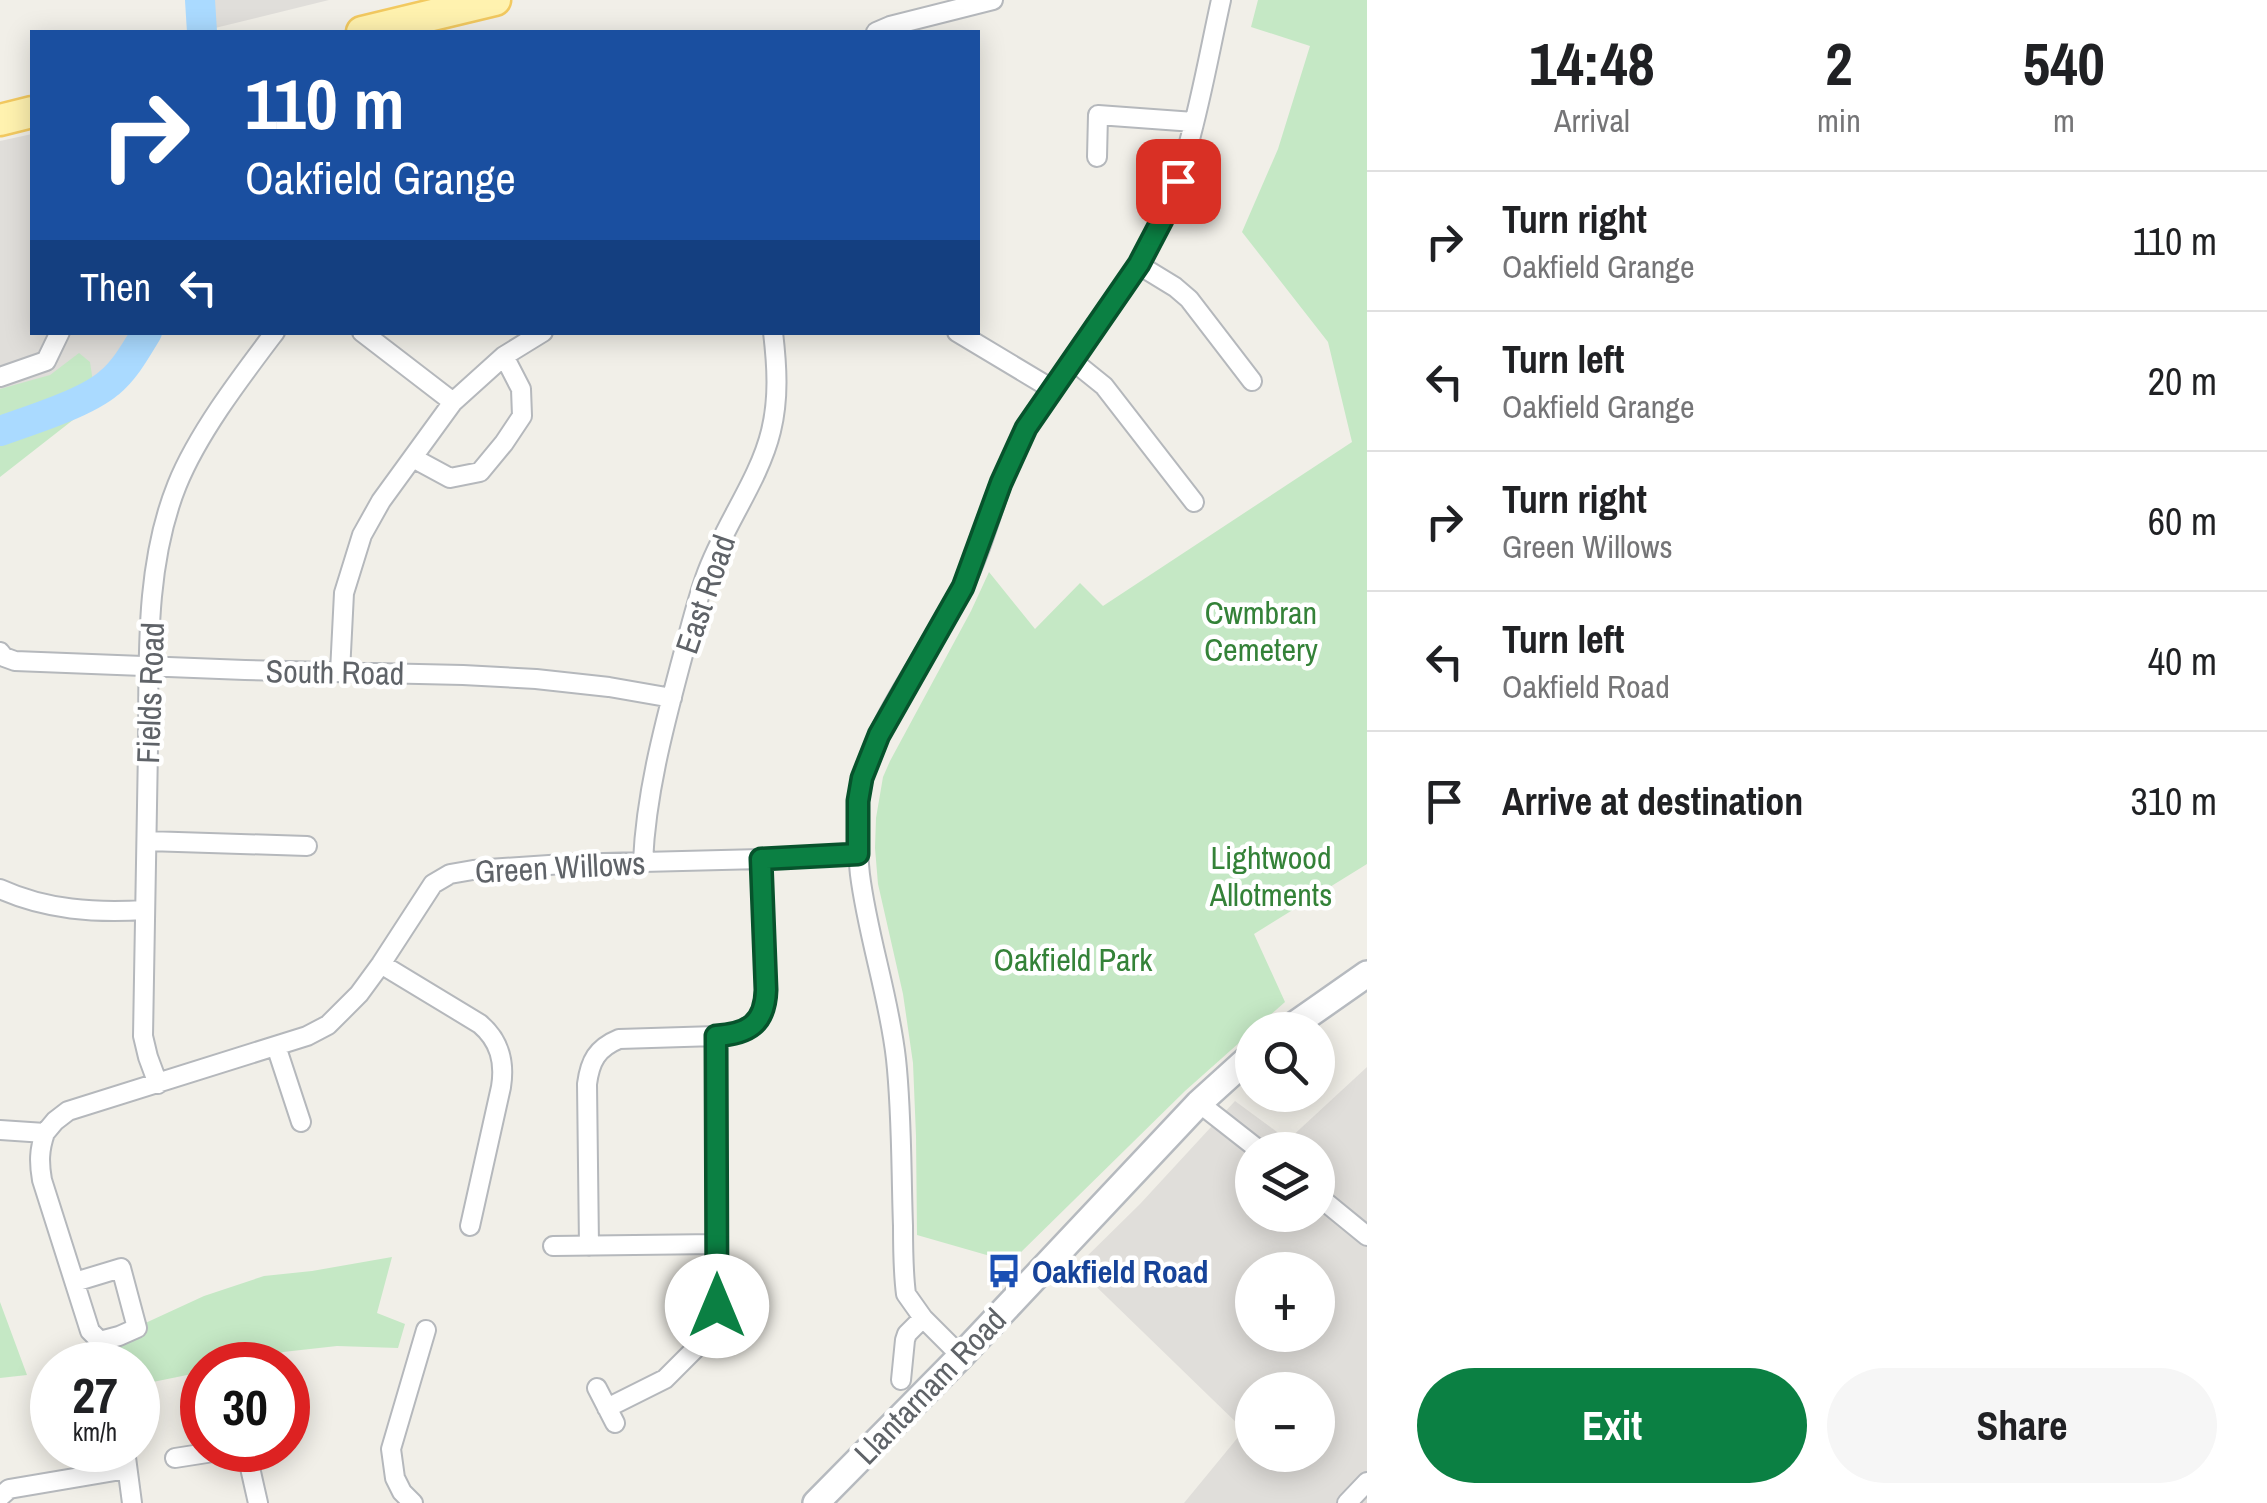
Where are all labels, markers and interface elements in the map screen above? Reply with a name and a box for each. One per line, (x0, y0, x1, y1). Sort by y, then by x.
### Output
text: 14:48 (1529, 23, 1655, 104)
text: 2 (1825, 23, 1853, 104)
text: 540 (2023, 23, 2105, 104)
text: 110 m (245, 57, 405, 151)
icon: right (80, 70, 210, 200)
text: Arrival (1554, 99, 1630, 142)
text: min (1817, 99, 1861, 142)
text: m (2053, 99, 2075, 142)
pin (1136, 139, 1221, 224)
text: Oakfield Grange (245, 147, 516, 208)
icon: arrive (1151, 154, 1206, 209)
text: Turn right (1502, 194, 1647, 245)
icon: right (1417, 214, 1472, 269)
text: 110 m (2133, 216, 2217, 267)
text: Oakfield Grange (1502, 245, 1695, 288)
icon: left (171, 260, 226, 315)
text: Then (80, 262, 151, 313)
text: Turn left (1502, 334, 1624, 385)
icon: left (1417, 354, 1472, 409)
text: 20 m (2148, 356, 2217, 407)
text: Oakfield Grange (1502, 385, 1695, 428)
text: Turn right (1502, 474, 1647, 525)
icon: right (1417, 494, 1472, 549)
text: 60 m (2148, 496, 2217, 547)
text: Green Willows (1502, 525, 1673, 568)
street label: East Road (665, 529, 745, 659)
park label: Cwmbran Cemetery (1204, 591, 1318, 671)
text: Turn left (1502, 614, 1624, 665)
street label: Fields Road (126, 622, 174, 764)
icon: left (1417, 634, 1472, 689)
text: 40 m (2148, 636, 2217, 687)
street label: South Road (265, 649, 405, 695)
text: Oakfield Road (1502, 665, 1670, 708)
icon: arrive (1417, 774, 1472, 829)
text: Arrive at destination (1502, 776, 1803, 827)
text: 310 m (2130, 776, 2217, 827)
park label: Lightwood Allotments (1209, 836, 1332, 916)
street label: Green Willows (474, 841, 646, 893)
park label: Oakfield Park (994, 938, 1153, 981)
map controls (1235, 1012, 1335, 1472)
button: search (1235, 1012, 1335, 1112)
button: layers (1235, 1132, 1335, 1232)
place label: Oakfield Road (1032, 1250, 1208, 1293)
bus stop icon: Oakfield Road (985, 1252, 1023, 1290)
button: + (1235, 1252, 1335, 1352)
position arrow (665, 1254, 769, 1358)
street label: Llantarnam Road (845, 1299, 1015, 1473)
speed limit sign: 30 (180, 1342, 310, 1472)
text: 27 (72, 1361, 118, 1429)
button: Exit (1417, 1368, 1807, 1483)
button: Share (1827, 1368, 2217, 1483)
button: − (1235, 1372, 1335, 1472)
text: km/h (73, 1415, 117, 1449)

